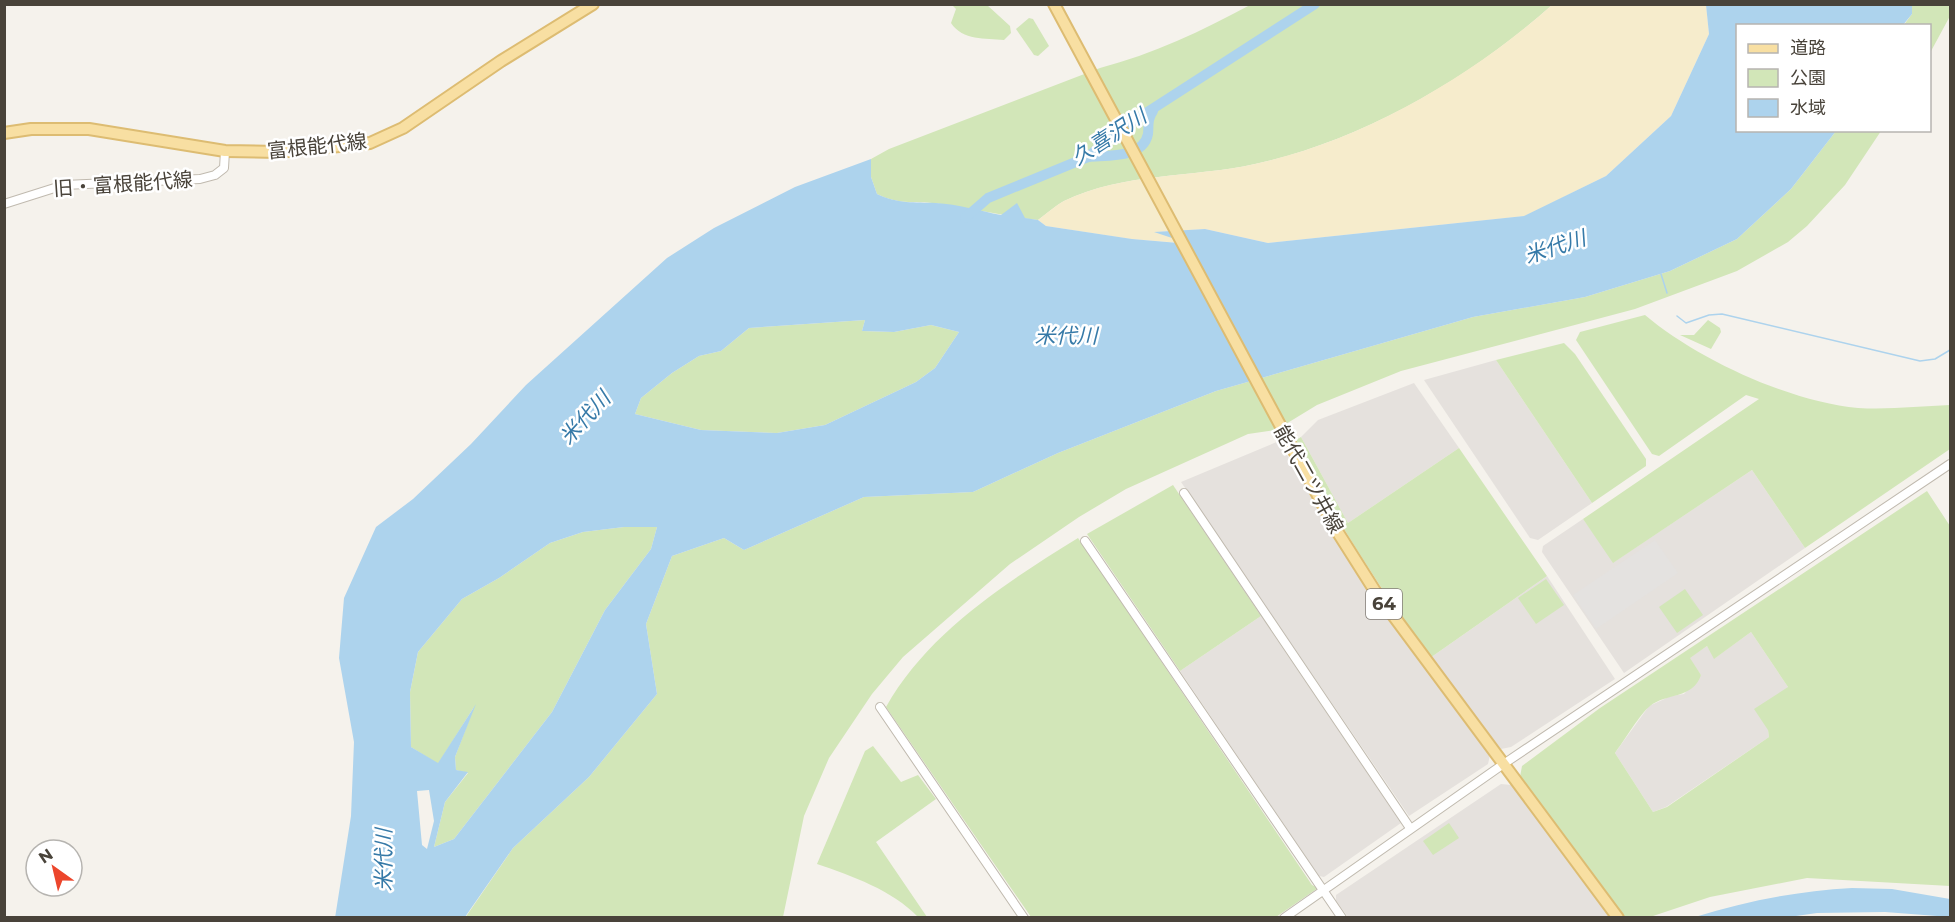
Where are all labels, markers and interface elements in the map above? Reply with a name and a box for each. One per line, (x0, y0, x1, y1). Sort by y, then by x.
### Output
legend (1736, 24, 1931, 132)
text: 道路 (1790, 37, 1826, 59)
text: 公園 (1790, 67, 1826, 89)
text: 水域 (1790, 97, 1826, 119)
water label: 久喜沢川 (1067, 102, 1152, 170)
street label: 富根能代線 (266, 129, 368, 163)
street label: 旧・富根能代線 (52, 167, 194, 201)
water label: 米代川 (1521, 224, 1591, 268)
water label: 米代川 (1035, 323, 1099, 348)
water label: 米代川 (554, 385, 617, 449)
street label: 能代二ツ井線 (1269, 421, 1349, 537)
road number: 64 (1366, 589, 1402, 619)
water label: 米代川 (371, 827, 396, 892)
north arrow (24, 838, 84, 898)
text: N (35, 844, 57, 867)

